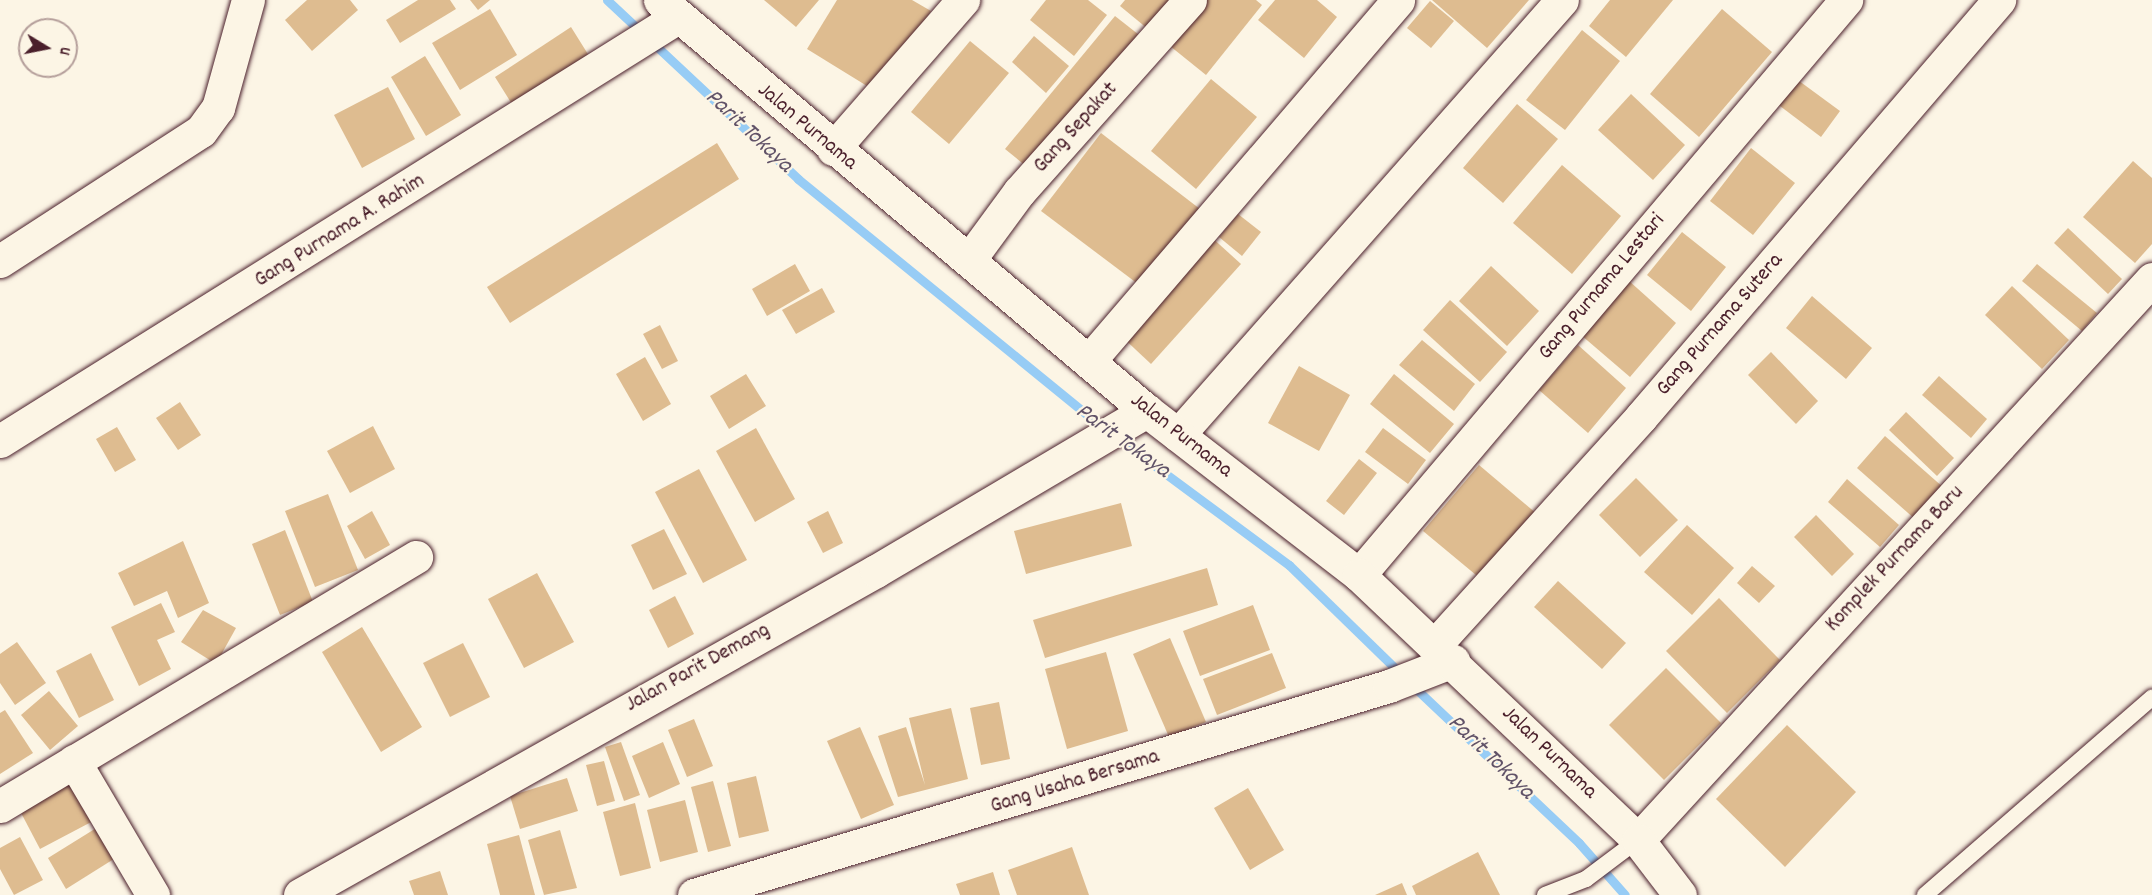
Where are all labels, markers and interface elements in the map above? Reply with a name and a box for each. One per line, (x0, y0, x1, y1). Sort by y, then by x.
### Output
north arrow (18, 18, 78, 78)
text: U (52, 45, 76, 57)
street label: Jalan Purnama (752, 77, 862, 177)
street label: Gang Sepakat (1028, 77, 1124, 179)
water label: Parit Tokaya (698, 84, 798, 180)
street label: Gang Purnama A. Rahim (250, 168, 430, 294)
street label: Gang Purnama Lestari (1533, 208, 1671, 366)
street label: Gang Purnama Sutera (1651, 248, 1789, 402)
street label: Jalan Purnama (1125, 388, 1237, 484)
water label: Parit Tokaya (1069, 398, 1175, 486)
street label: Komplek Purnama Baru (1820, 480, 1970, 638)
street label: Jalan Parit Demang (621, 617, 775, 719)
street label: Jalan Purnama (1496, 701, 1602, 805)
water label: Parit Tokaya (1440, 709, 1540, 807)
street label: Gang Usaha Bersama (987, 744, 1163, 820)

